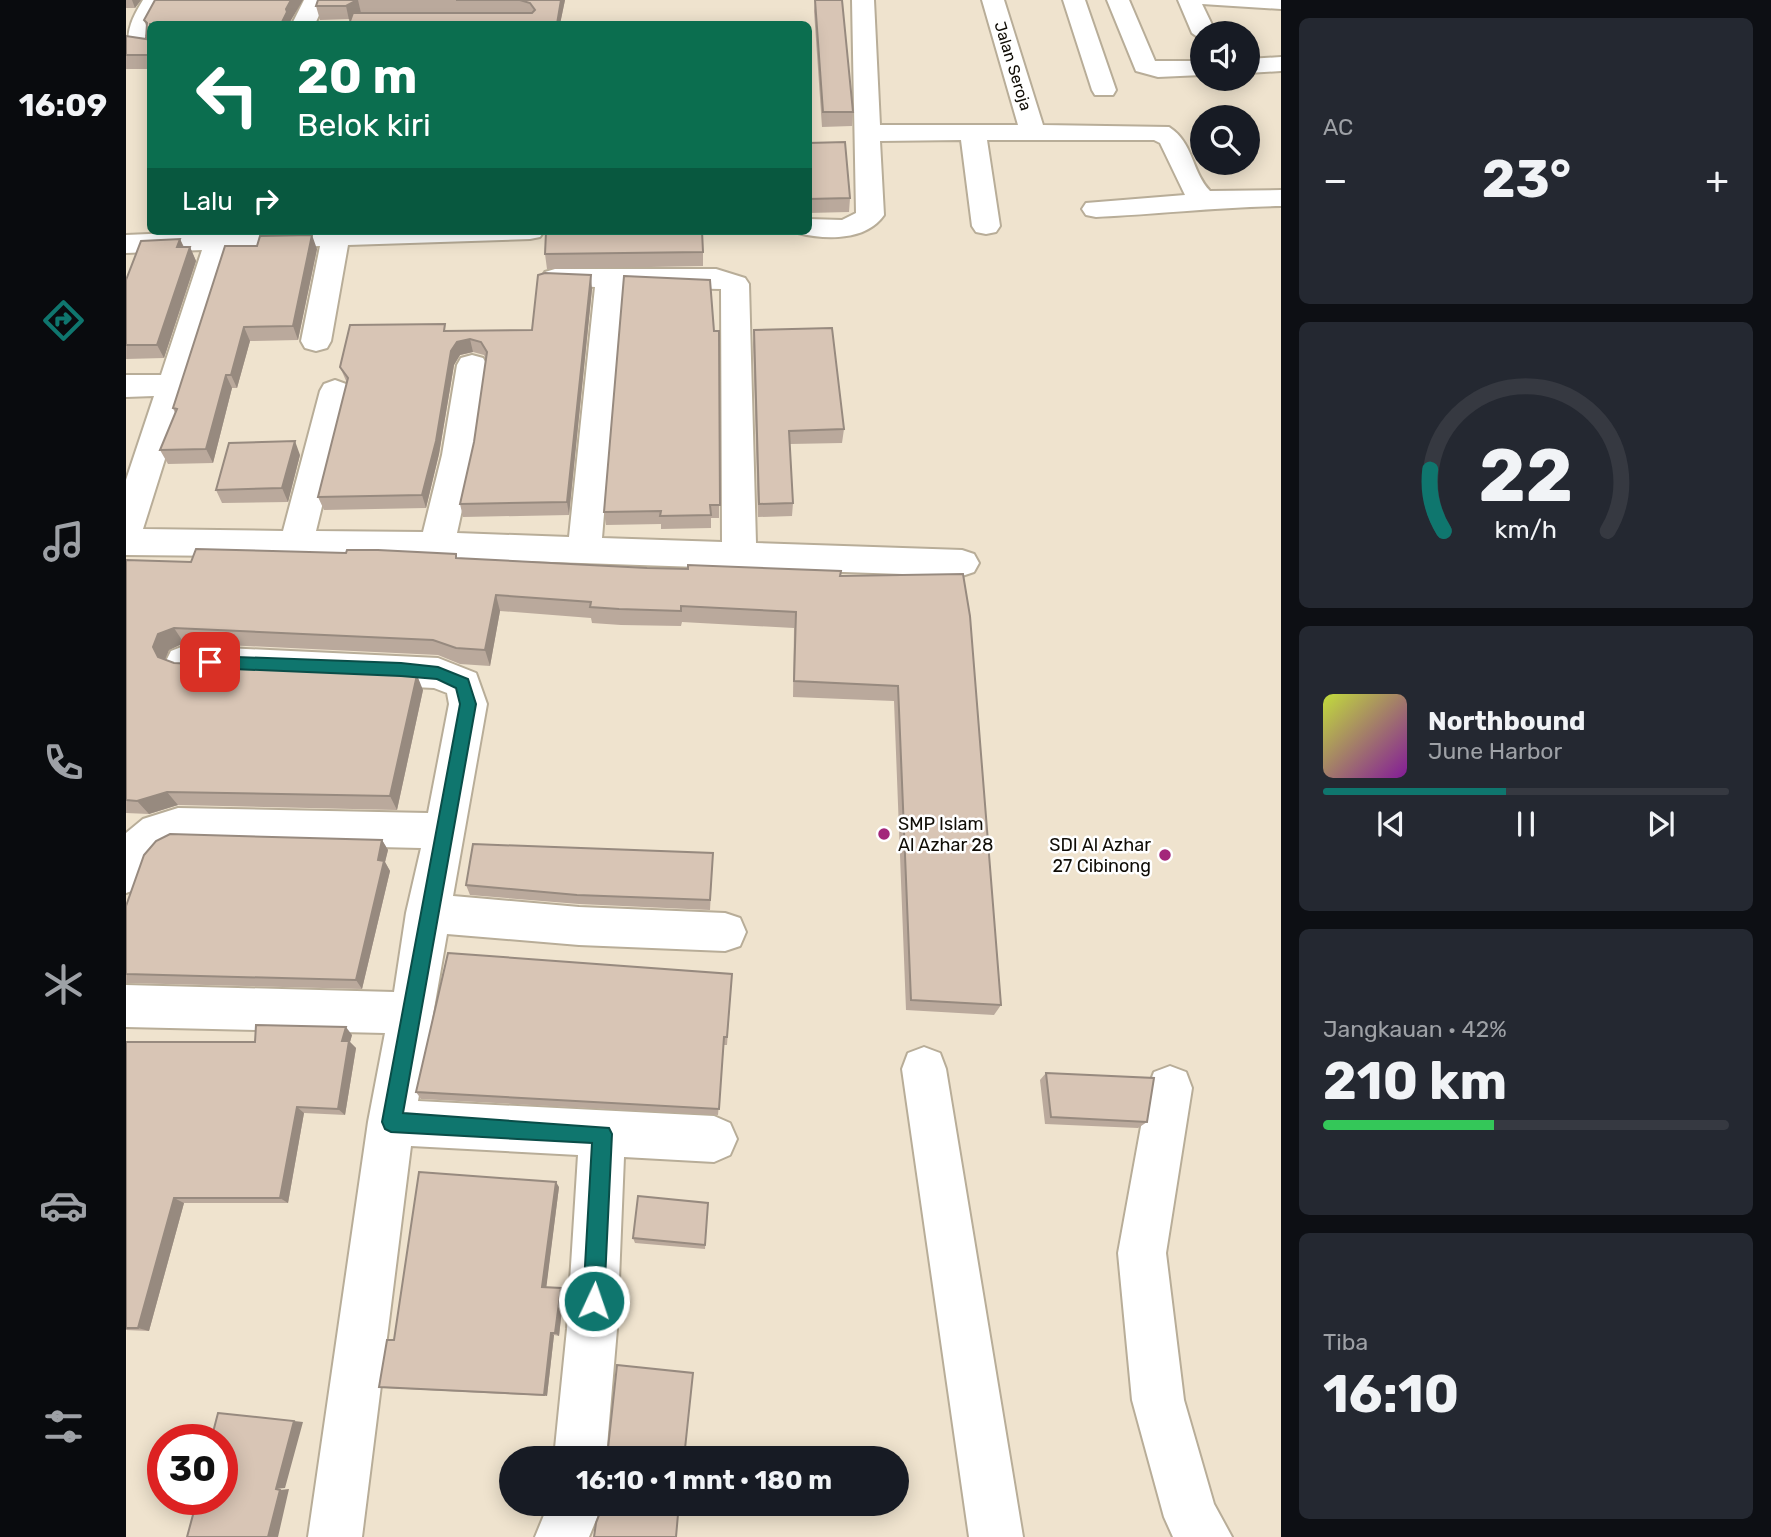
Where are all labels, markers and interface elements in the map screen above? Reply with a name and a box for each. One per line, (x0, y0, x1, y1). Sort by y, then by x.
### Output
street label: Jalan Seroja (990, 19, 1036, 113)
map controls (1190, 21, 1260, 175)
button: sound (1190, 21, 1260, 91)
text: 20 m (297, 47, 418, 105)
icon: left (182, 49, 273, 140)
text: 16:09 (19, 86, 107, 124)
button: search (1190, 105, 1260, 175)
text: Belok kiri (297, 106, 431, 144)
text: AC (1323, 113, 1353, 141)
text: 23° (1482, 148, 1571, 210)
text: − (1323, 157, 1348, 203)
text: + (1705, 157, 1729, 203)
icon: right (247, 182, 285, 220)
text: Lalu (182, 186, 233, 217)
icon: directions (39, 296, 88, 345)
text: 22 (1479, 433, 1573, 519)
text: km/h (1495, 514, 1557, 543)
icon: music (39, 517, 88, 566)
pin (180, 632, 240, 692)
icon: arrive (191, 643, 229, 681)
text: Northbound (1428, 706, 1586, 737)
text: June Harbor (1428, 737, 1562, 765)
icon: phone (39, 738, 88, 787)
icon: previous (1372, 805, 1410, 843)
icon: pause (1507, 805, 1545, 843)
icon: next (1642, 805, 1680, 843)
place label: SMP Islam Al Azhar 28 (898, 813, 993, 856)
marker: SMP Islam Al Azhar 28 (876, 826, 892, 842)
place label: SDI Al Azhar 27 Cibinong (1049, 834, 1151, 877)
marker: SDI Al Azhar 27 Cibinong (1157, 847, 1173, 863)
icon: climate (39, 960, 88, 1009)
text: Jangkauan · 42% (1323, 1015, 1507, 1043)
text: 210 km (1323, 1050, 1507, 1112)
icon: car (39, 1181, 88, 1230)
position arrow (557, 1264, 631, 1338)
text: Tiba (1323, 1328, 1368, 1356)
text: 16:10 (1323, 1363, 1459, 1425)
icon: filters (39, 1402, 88, 1451)
speed limit sign: 30 (147, 1424, 238, 1515)
text: 16:10 · 1 mnt · 180 m (576, 1465, 832, 1496)

